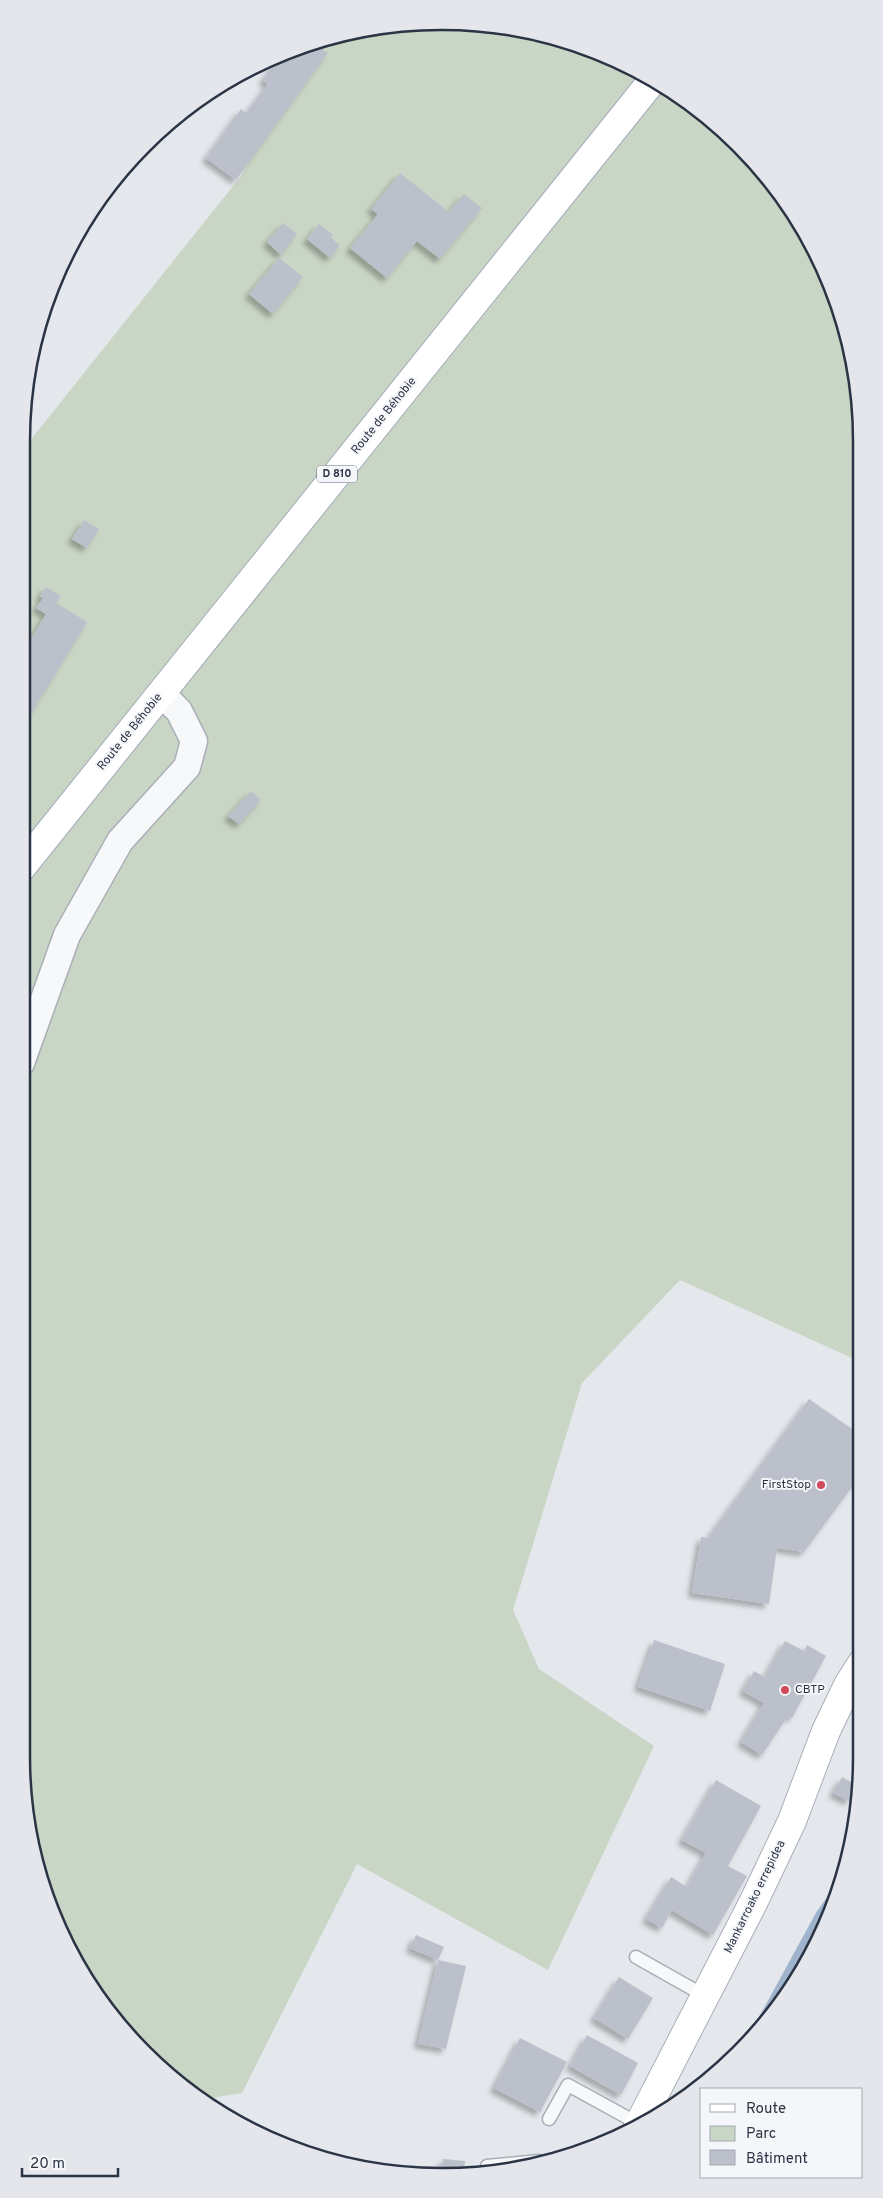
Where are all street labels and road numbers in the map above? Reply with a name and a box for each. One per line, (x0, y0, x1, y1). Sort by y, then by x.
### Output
street label: Route de Béhobie (348, 374, 420, 458)
road number: D 810 (317, 466, 357, 482)
street label: Route de Béhobie (94, 690, 166, 774)
street label: Mankarroako errepidea (721, 1838, 789, 1956)

